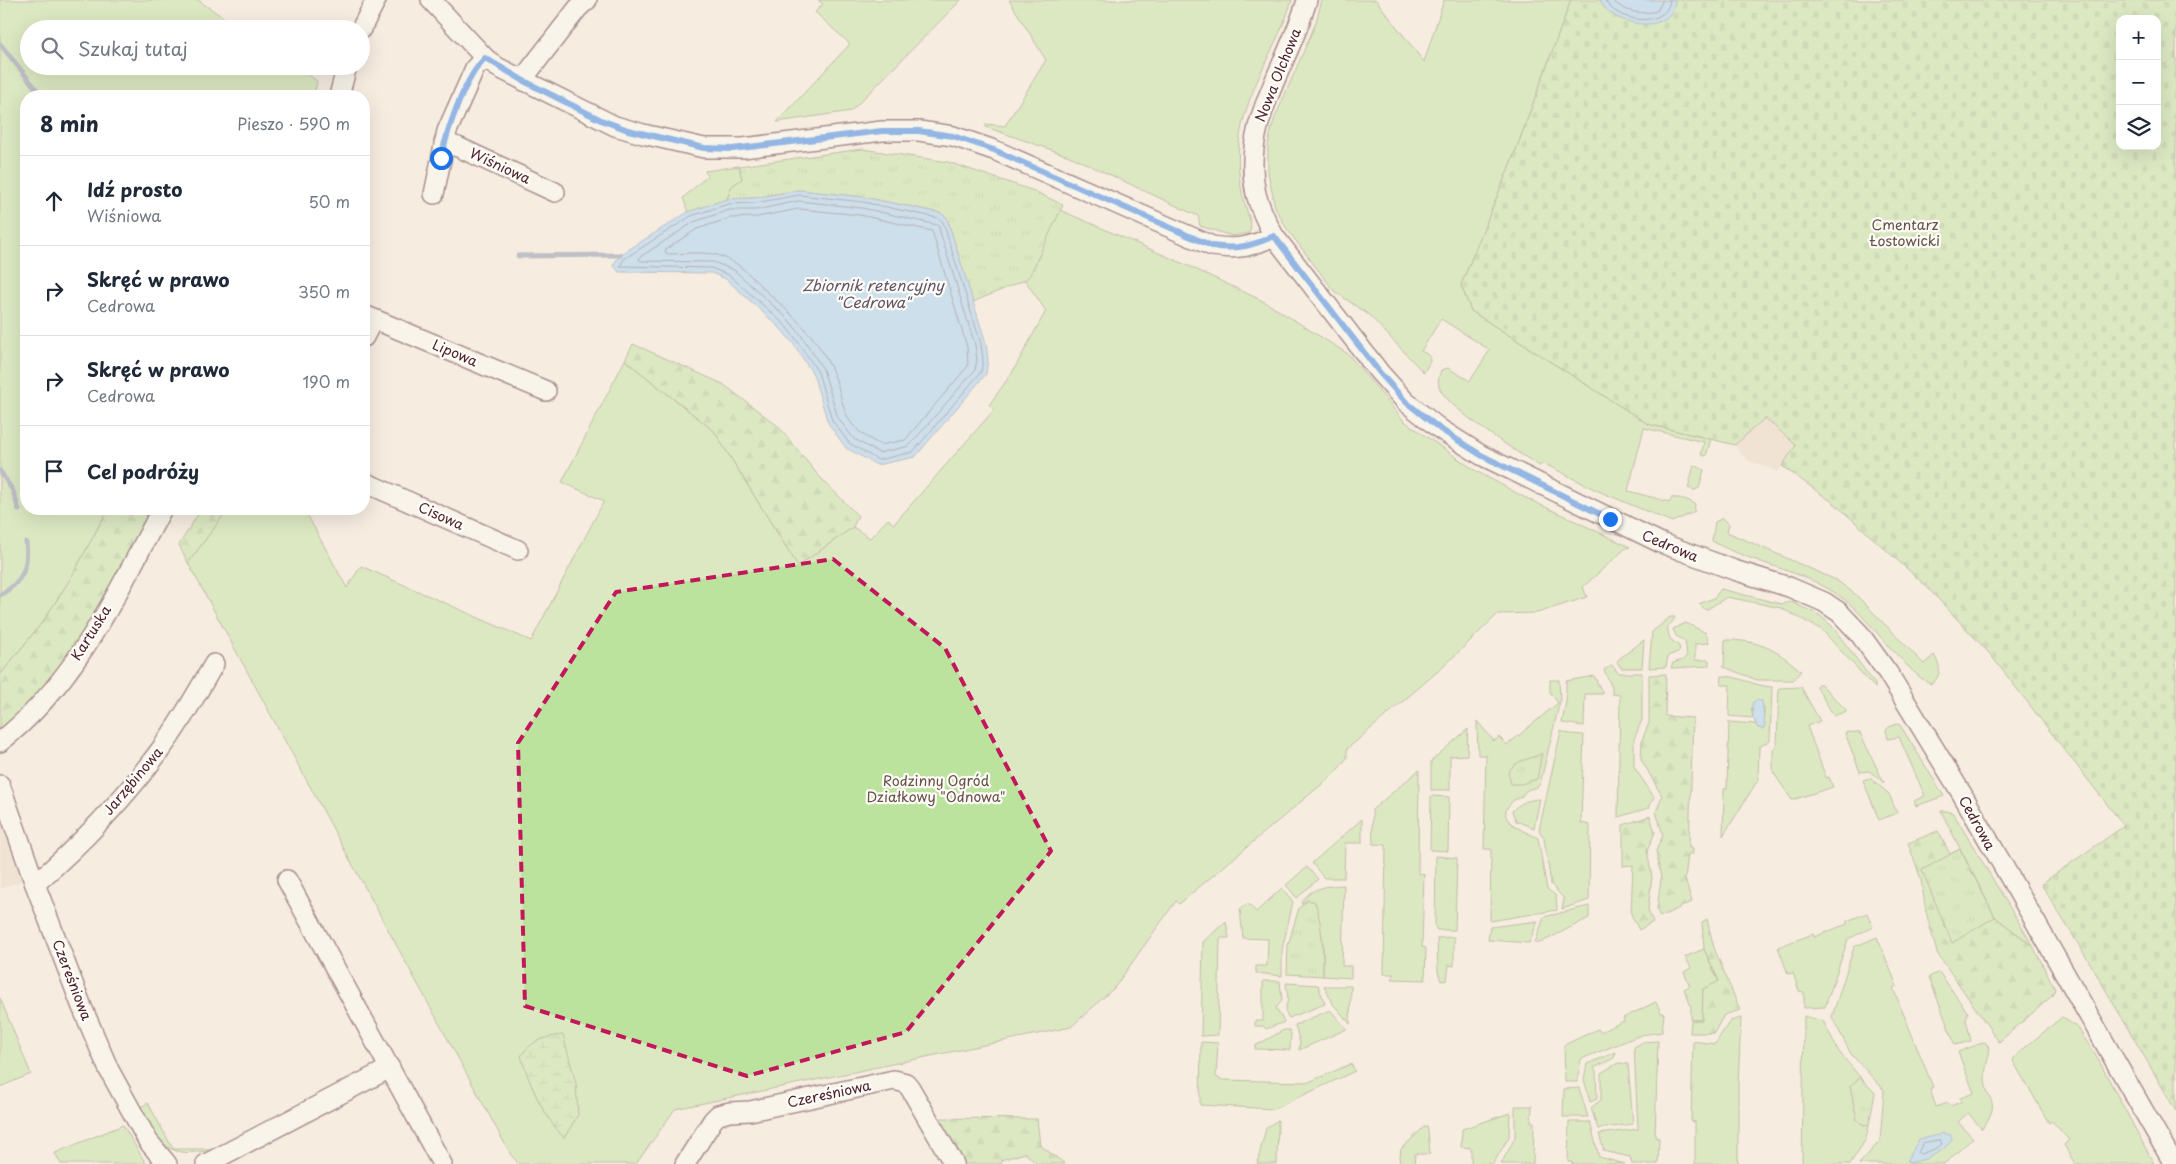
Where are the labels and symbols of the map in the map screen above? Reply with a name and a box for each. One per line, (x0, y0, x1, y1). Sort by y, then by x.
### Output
street label: Nowa Olchowa (1249, 24, 1306, 125)
street label: Wiśniowa (466, 142, 534, 189)
route start (430, 147, 453, 170)
park label: Cmentarz Łostowicki (1869, 214, 1940, 251)
water label: Zbiornik retencyjny "Cedrowa" (802, 273, 945, 313)
street label: Lipowa (429, 334, 481, 372)
street label: Cisowa (415, 496, 468, 535)
route end (1599, 508, 1622, 531)
street label: Cedrowa (1639, 524, 1702, 567)
street label: Kartuska (65, 601, 116, 664)
street label: Jarzębinowa (98, 742, 168, 819)
park label: Rodzinny Ogród Działkowy "Odnowa" (866, 770, 1006, 807)
street label: Cedrowa (1954, 792, 2001, 854)
street label: Czereśniowa (47, 936, 98, 1024)
street label: Czereśniowa (785, 1074, 873, 1113)

